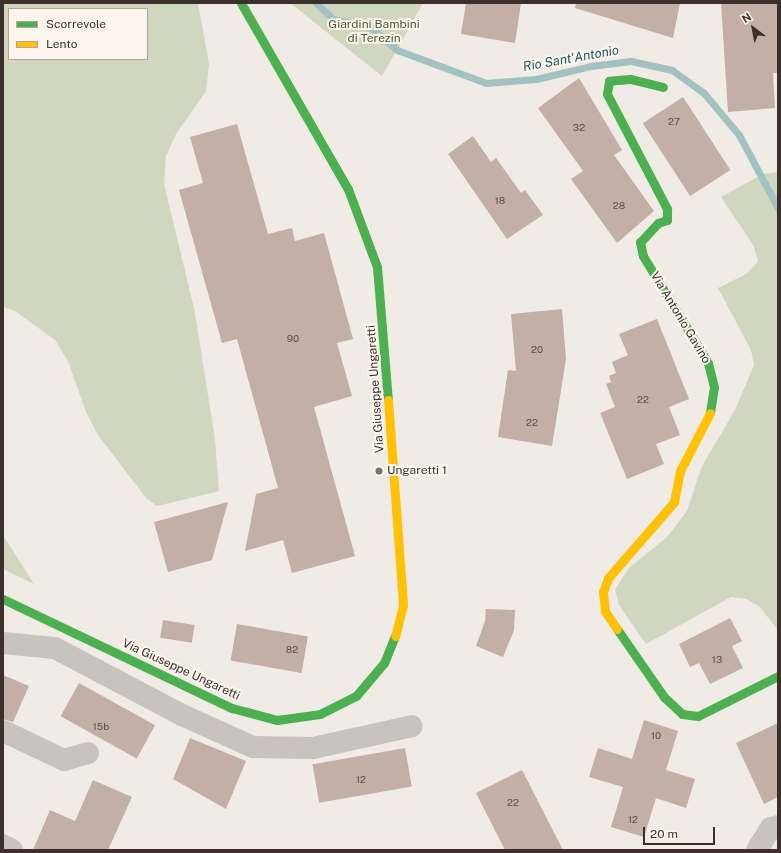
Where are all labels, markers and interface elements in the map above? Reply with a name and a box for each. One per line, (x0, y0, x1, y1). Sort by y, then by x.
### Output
legend (8, 8, 148, 60)
north arrow (733, 8, 773, 48)
text: N (740, 10, 753, 25)
text: Scorrevole (46, 17, 106, 31)
park label: Giardini Bambini di Terezin (328, 18, 420, 46)
text: Lento (46, 37, 77, 51)
water label: Rio Sant'Antonio (522, 43, 620, 75)
house number: 27 (668, 116, 680, 128)
house number: 32 (573, 122, 585, 134)
house number: 18 (495, 195, 505, 207)
house number: 28 (613, 200, 625, 212)
street label: Via Antonio Gavino (647, 269, 713, 367)
street label: Via Giuseppe Ungaretti (364, 325, 388, 453)
house number: 90 (287, 333, 299, 345)
house number: 20 (531, 344, 543, 356)
house number: 22 (637, 394, 649, 406)
house number: 22 (526, 417, 538, 429)
place label: Ungaretti 1 (387, 464, 447, 478)
marker: Ungaretti 1 (374, 466, 384, 476)
street label: Via Giuseppe Ungaretti (120, 636, 242, 704)
house number: 82 (286, 644, 298, 656)
house number: 13 (712, 654, 722, 666)
house number: 15b (93, 721, 109, 733)
house number: 10 (651, 730, 661, 742)
house number: 12 (356, 774, 366, 786)
house number: 22 (507, 797, 519, 809)
house number: 12 (628, 814, 638, 826)
scale bar (645, 819, 717, 845)
text: 20 m (650, 827, 678, 841)

